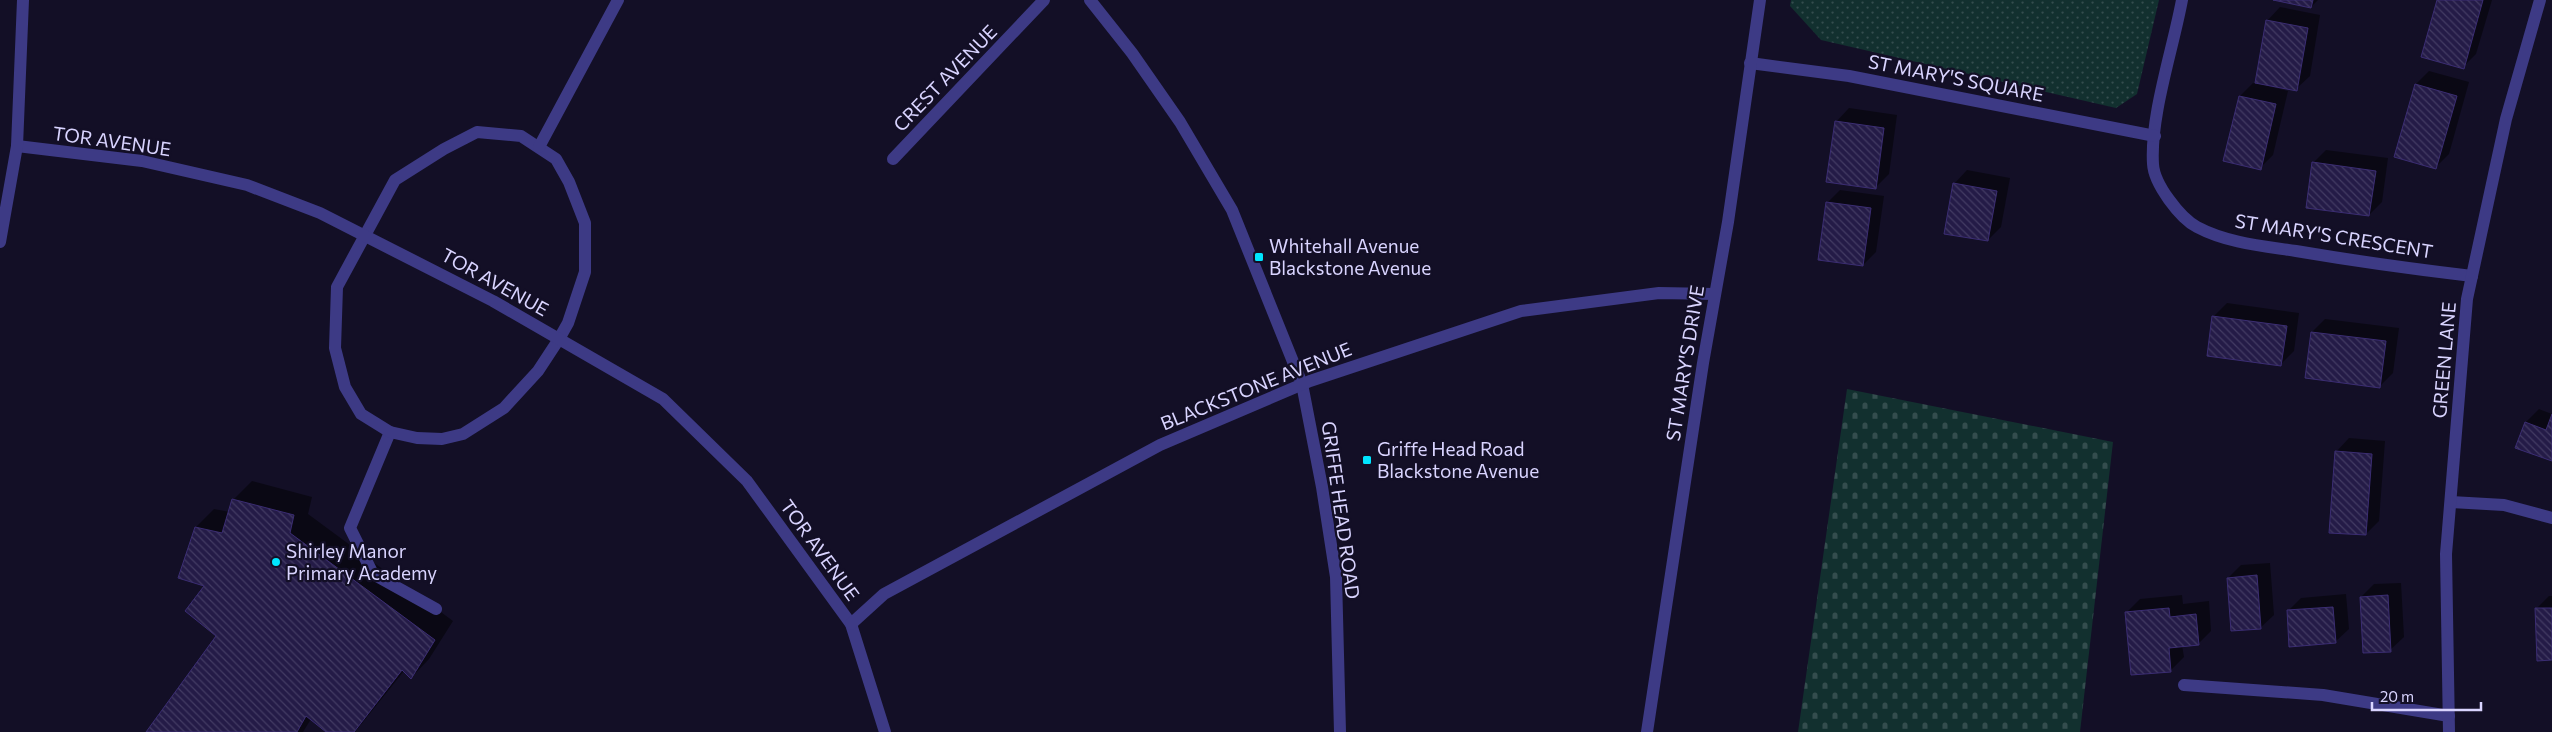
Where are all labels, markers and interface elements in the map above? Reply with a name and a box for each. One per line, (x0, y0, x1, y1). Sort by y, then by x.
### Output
street label: CREST AVENUE (888, 20, 1001, 136)
street label: ST MARY'S SQUARE (1866, 49, 2046, 106)
street label: TOR AVENUE (52, 121, 173, 160)
street label: ST MARY'S CRESCENT (2233, 208, 2435, 263)
place label: Whitehall Avenue Blackstone Avenue (1269, 234, 1431, 279)
street label: TOR AVENUE (438, 243, 553, 320)
marker: Whitehall Avenue Blackstone Avenue (1253, 251, 1265, 263)
street label: ST MARY'S DRIVE (1661, 283, 1708, 443)
street label: GREEN LANE (2427, 301, 2460, 419)
street label: BLACKSTONE AVENUE (1157, 337, 1355, 434)
street label: GRIFFE HEAD ROAD (1318, 419, 1365, 600)
place label: Griffe Head Road Blackstone Avenue (1377, 437, 1539, 482)
marker: Griffe Head Road Blackstone Avenue (1361, 454, 1373, 466)
street label: TOR AVENUE (776, 495, 865, 605)
place label: Shirley Manor Primary Academy (286, 539, 437, 584)
marker: Shirley Manor Primary Academy (270, 556, 282, 568)
scale bar (2372, 680, 2481, 712)
text: 20 m (2380, 687, 2414, 705)

